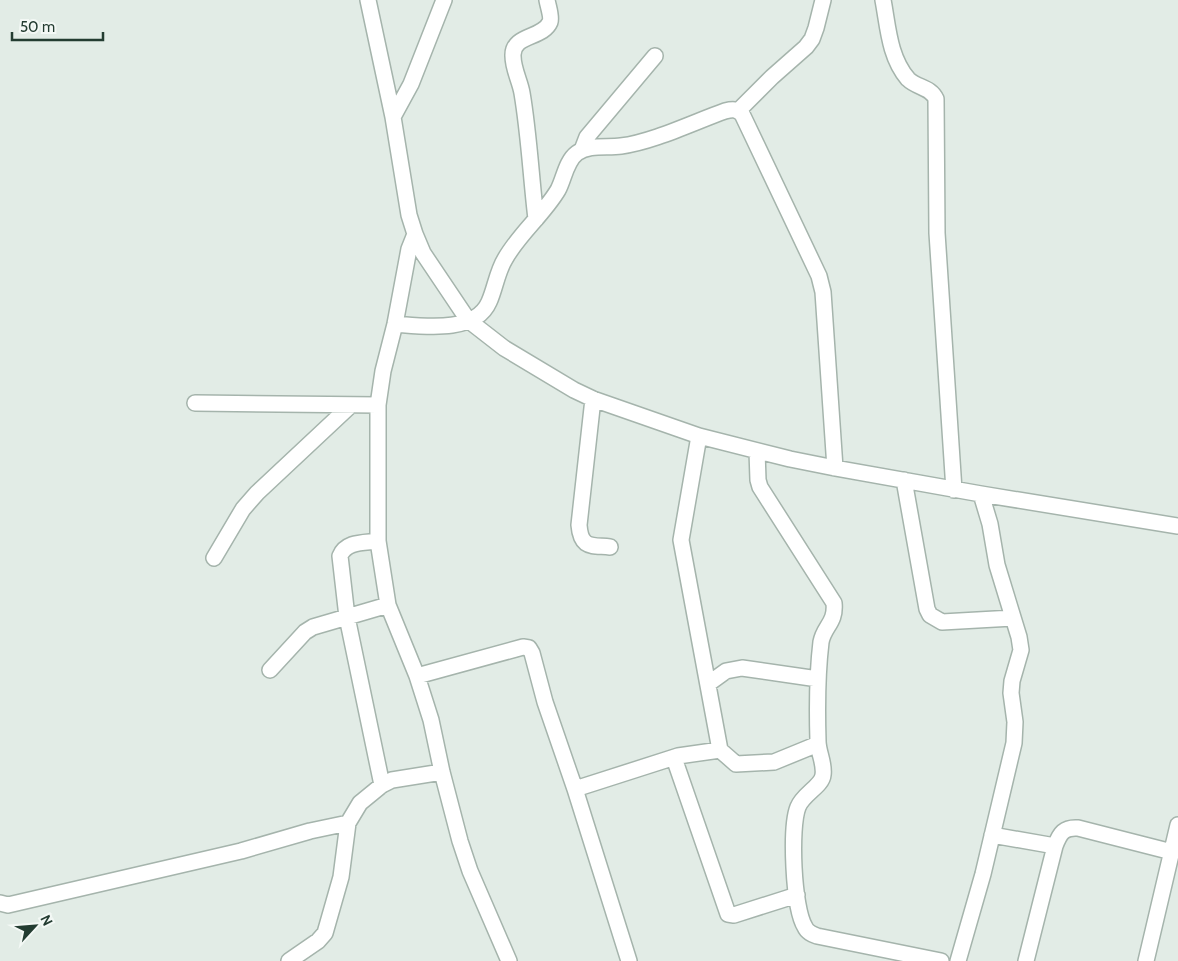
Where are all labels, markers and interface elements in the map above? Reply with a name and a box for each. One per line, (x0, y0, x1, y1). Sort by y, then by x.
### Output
scale bar (12, 10, 104, 42)
text: 50 m (20, 18, 55, 36)
north arrow (10, 901, 60, 951)
text: N (36, 912, 57, 929)

